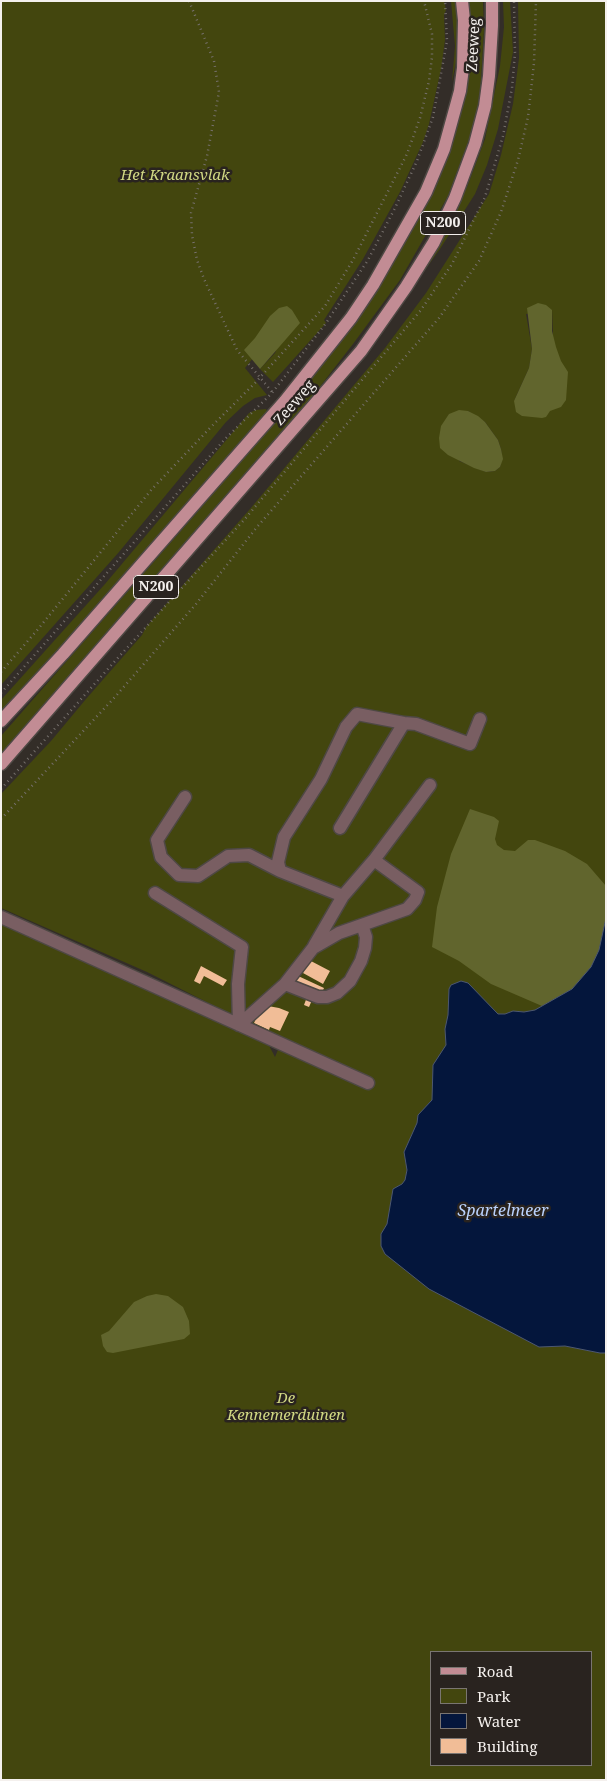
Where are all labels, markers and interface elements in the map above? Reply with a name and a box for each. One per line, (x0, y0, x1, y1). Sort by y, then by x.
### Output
street label: Zeeweg (464, 18, 484, 72)
park label: Het Kraansvlak (120, 167, 230, 185)
road number: N200 (420, 212, 466, 234)
street label: Zeeweg (271, 377, 319, 429)
road number: N200 (134, 576, 178, 598)
water label: Spartelmeer (458, 1201, 548, 1221)
park label: De Kennemerduinen (227, 1390, 345, 1425)
legend (430, 1651, 592, 1766)
text: Road (477, 1661, 513, 1681)
text: Park (477, 1686, 510, 1706)
text: Water (477, 1711, 520, 1731)
text: Building (477, 1736, 538, 1756)

